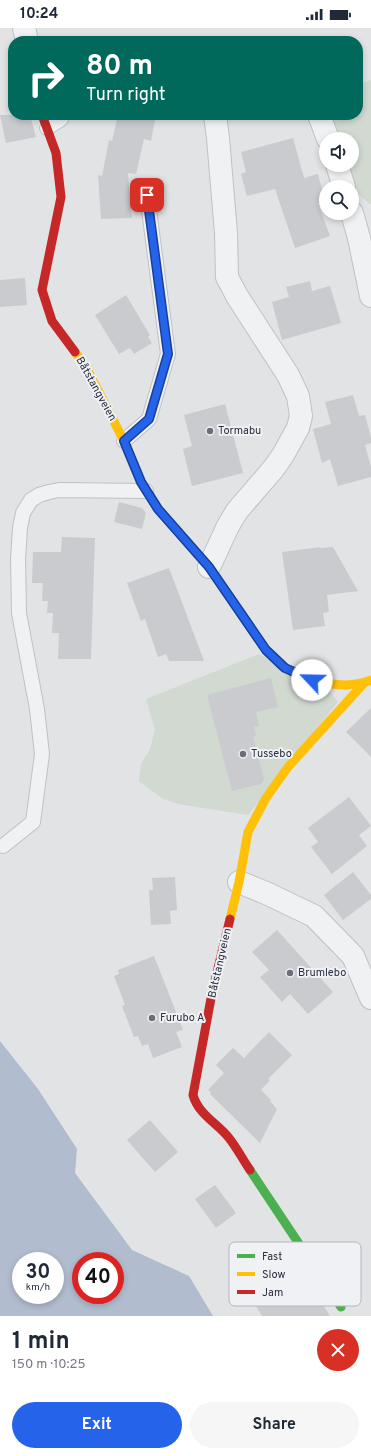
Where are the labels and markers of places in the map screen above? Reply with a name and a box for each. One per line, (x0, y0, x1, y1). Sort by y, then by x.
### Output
pin (130, 178, 164, 212)
place label: Tormabu (218, 424, 261, 438)
marker: Tormabu (205, 426, 215, 436)
place label: Tussebo (251, 747, 292, 761)
marker: Tussebo (238, 749, 248, 759)
place label: Brumlebo (298, 966, 346, 980)
marker: Brumlebo (285, 968, 295, 978)
place label: Furubo A (160, 1011, 205, 1025)
marker: Furubo A (147, 1013, 157, 1023)

